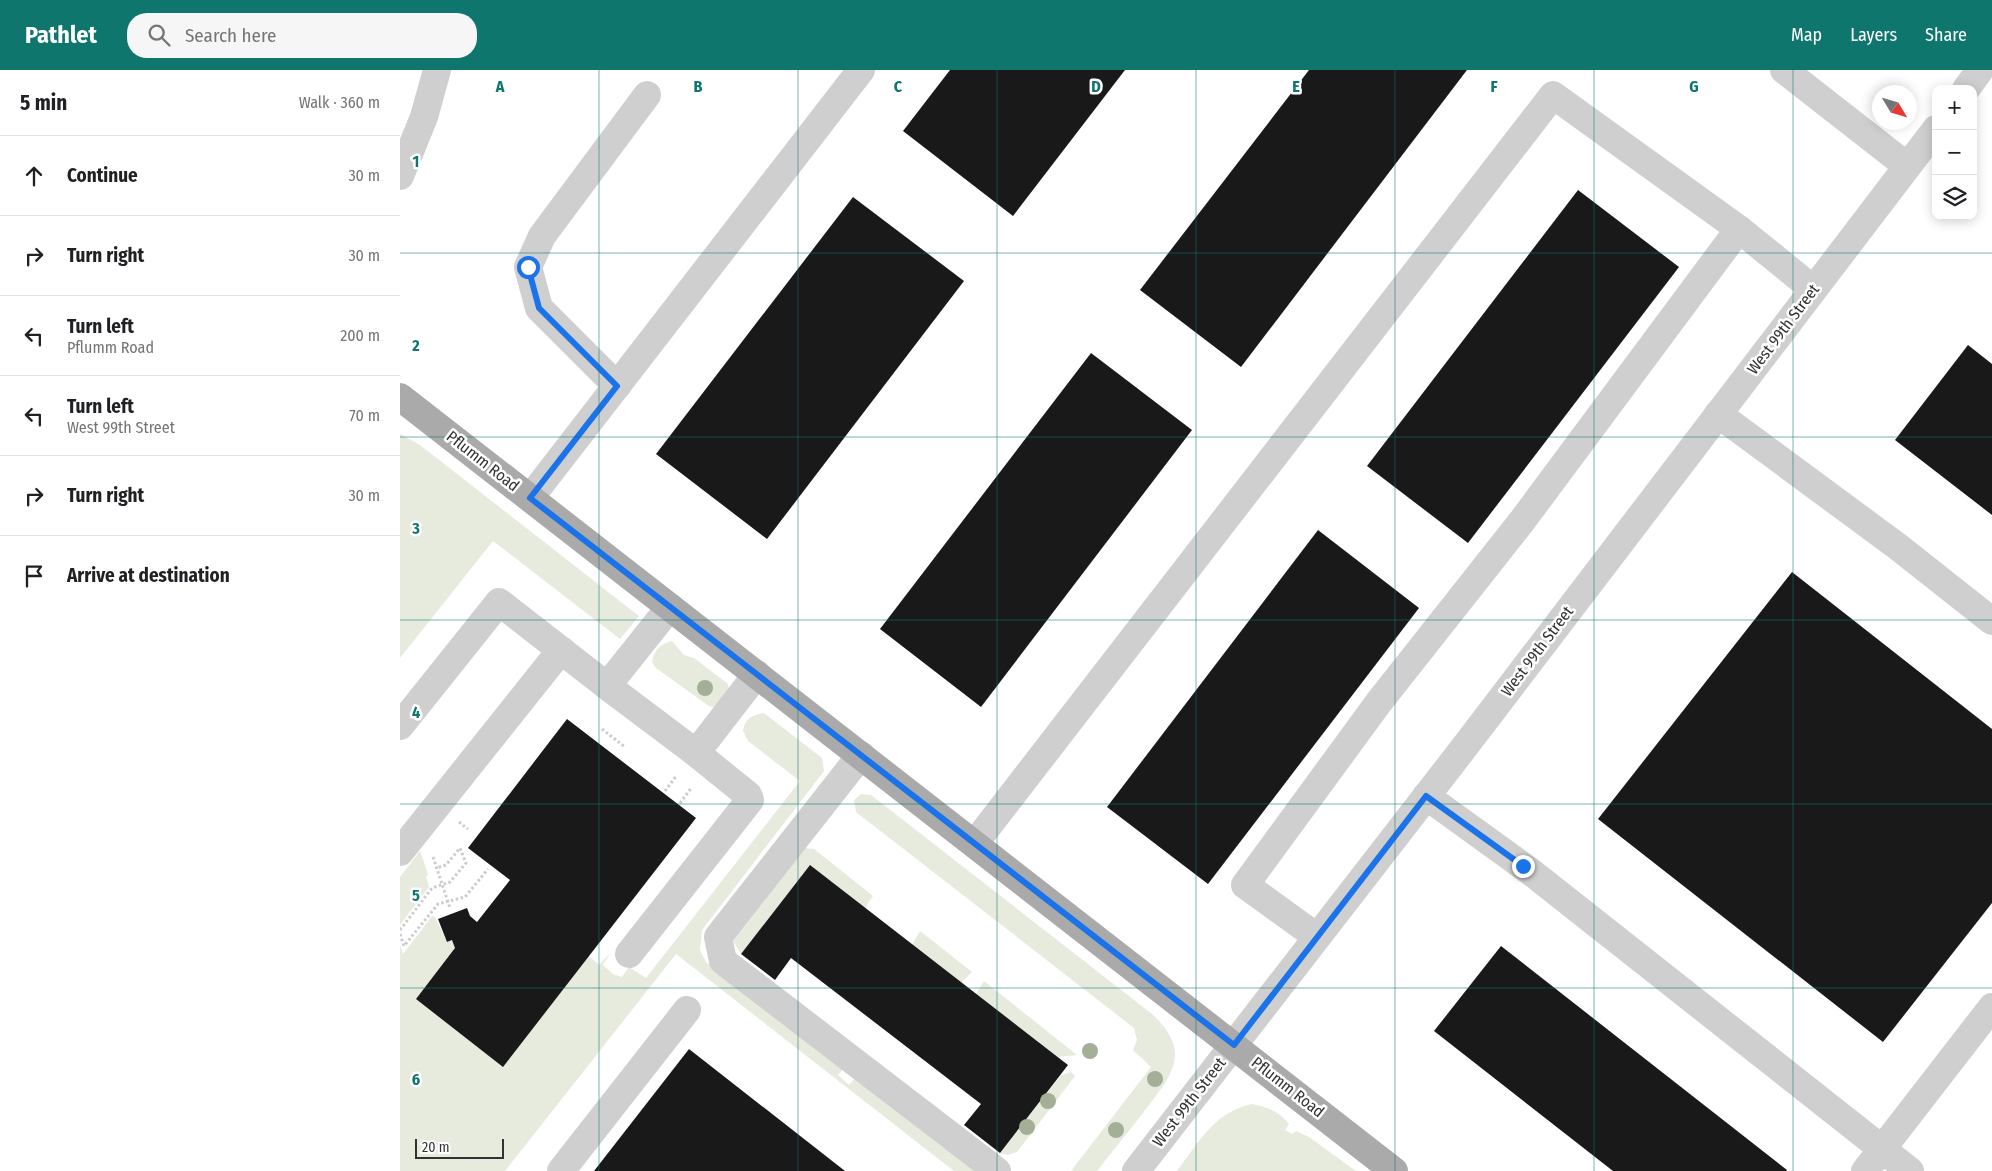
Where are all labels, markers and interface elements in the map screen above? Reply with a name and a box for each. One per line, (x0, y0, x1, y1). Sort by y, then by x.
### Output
search box (127, 13, 477, 58)
text: Pathlet (25, 21, 97, 49)
icon: search (145, 21, 173, 49)
text: Search here (185, 24, 276, 47)
text: Map (1791, 24, 1822, 46)
text: Layers (1850, 24, 1897, 46)
text: Share (1925, 24, 1967, 46)
text: A (495, 77, 505, 96)
text: B (694, 77, 703, 96)
text: C (894, 77, 903, 96)
text: D (1091, 77, 1101, 96)
text: E (1292, 77, 1300, 96)
text: F (1490, 77, 1498, 96)
text: G (1689, 77, 1699, 96)
north arrow (1872, 85, 1917, 130)
map controls (1932, 85, 1977, 220)
button: + (1932, 85, 1977, 130)
text: 5 min (20, 90, 67, 116)
text: Walk · 360 m (299, 93, 380, 112)
button: − (1932, 130, 1977, 175)
text: 1 (413, 152, 419, 171)
icon: ahead (20, 162, 48, 190)
text: Continue (67, 164, 138, 187)
text: 30 m (348, 166, 380, 185)
button: layers (1932, 175, 1977, 220)
icon: right (20, 242, 48, 270)
text: Turn right (67, 244, 144, 267)
text: 30 m (348, 246, 380, 265)
route start (517, 256, 540, 279)
street label: West 99th Street (1743, 280, 1824, 378)
text: Turn left (67, 315, 134, 338)
icon: left (20, 322, 48, 350)
text: 200 m (340, 326, 380, 345)
text: 2 (411, 336, 420, 355)
text: Pflumm Road (67, 338, 154, 357)
text: Turn left (67, 395, 134, 418)
icon: left (20, 402, 48, 430)
text: 70 m (349, 406, 380, 425)
text: West 99th Street (67, 418, 175, 437)
street label: Pflumm Road (443, 427, 523, 495)
icon: right (20, 482, 48, 510)
text: Turn right (67, 484, 144, 507)
text: 30 m (348, 486, 380, 505)
text: 3 (411, 519, 420, 538)
icon: arrive (20, 562, 48, 590)
text: Arrive at destination (67, 564, 230, 587)
street label: West 99th Street (1497, 602, 1578, 700)
text: 4 (412, 703, 420, 722)
route end (1512, 855, 1535, 878)
text: 5 (412, 886, 420, 905)
street label: West 99th Street (1148, 1053, 1230, 1150)
street label: Pflumm Road (1248, 1053, 1328, 1121)
text: 6 (412, 1070, 420, 1089)
scale bar (415, 1136, 504, 1159)
text: 20 m (422, 1139, 450, 1156)

